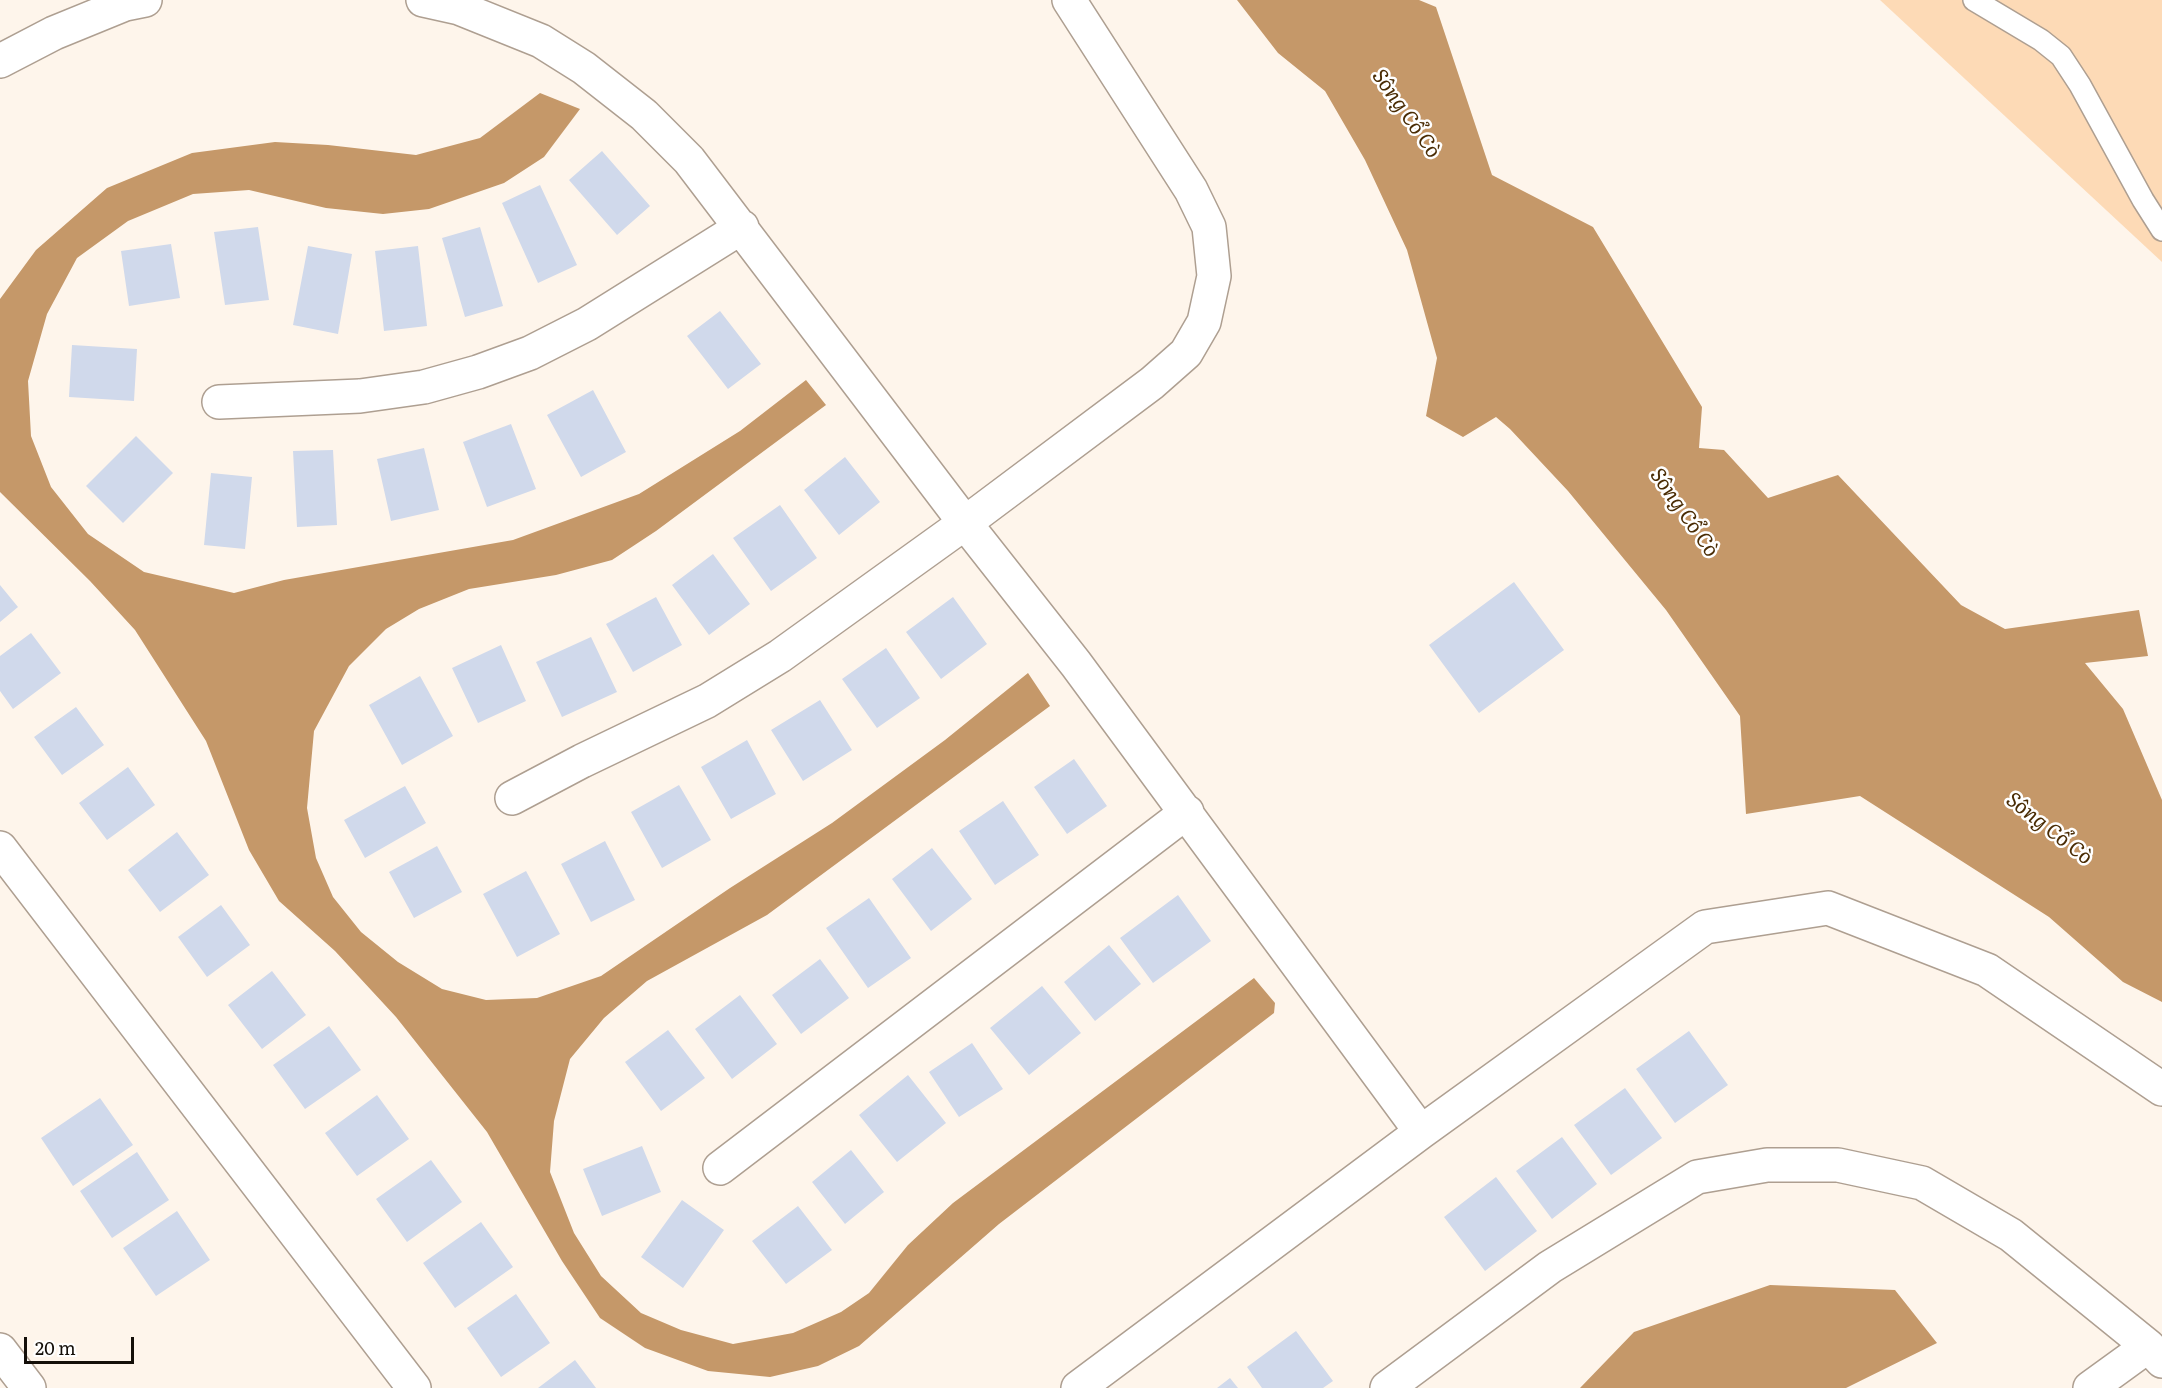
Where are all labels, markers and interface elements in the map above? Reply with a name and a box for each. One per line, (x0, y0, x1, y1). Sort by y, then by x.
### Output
water label: Sông Cổ Cò (1366, 65, 1446, 163)
water label: Sông Cổ Cò (1644, 464, 1724, 562)
water label: Sông Cổ Cò (2001, 788, 2097, 870)
scale bar (27, 1325, 136, 1363)
text: 20 m (35, 1334, 76, 1361)

